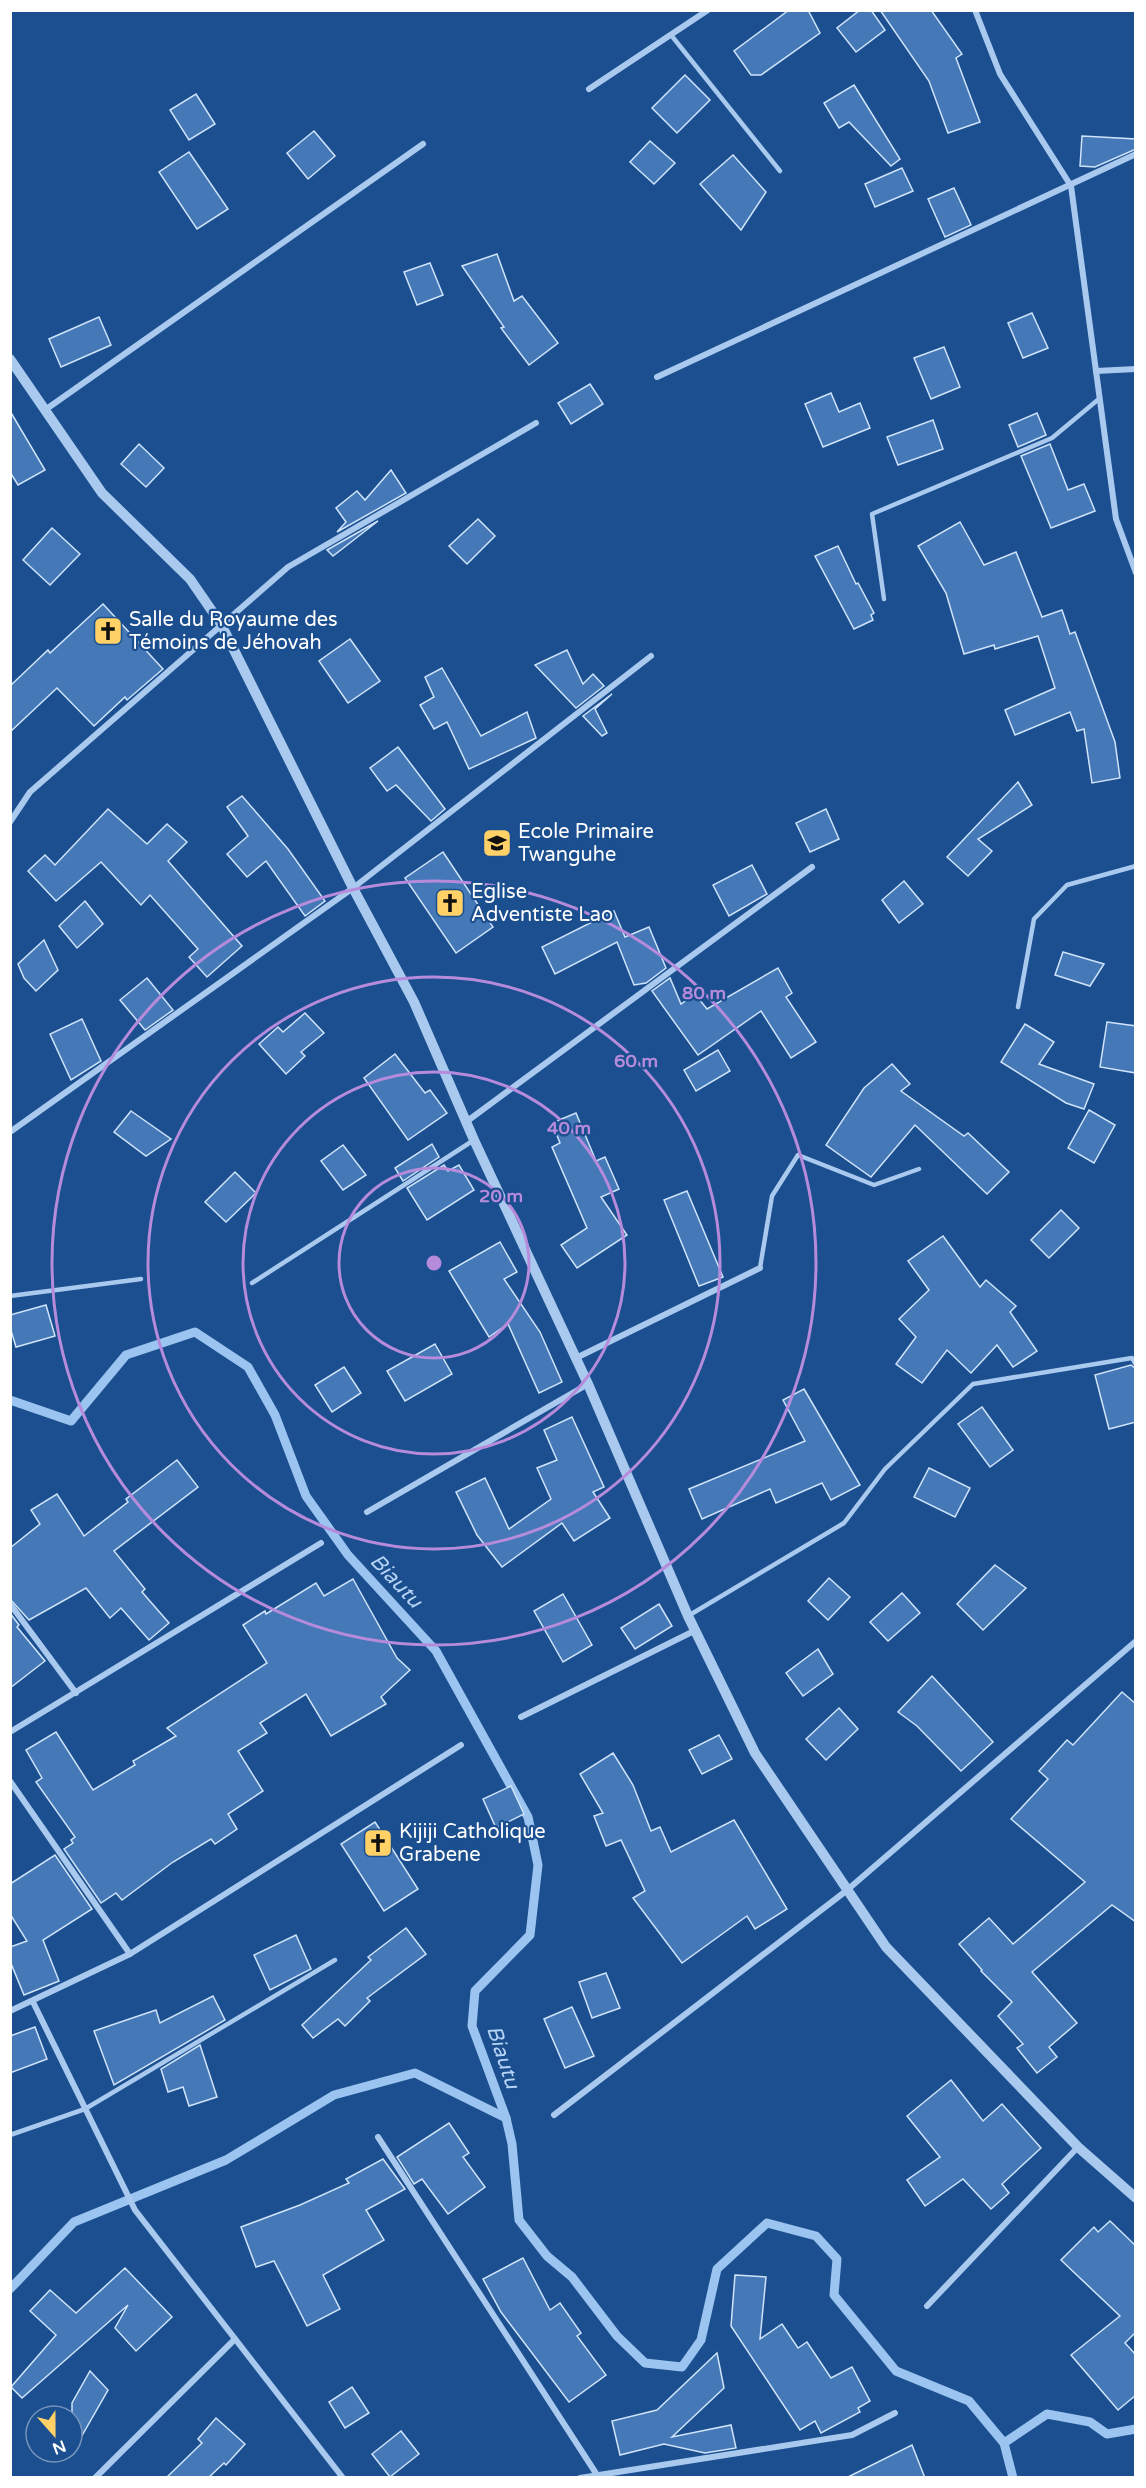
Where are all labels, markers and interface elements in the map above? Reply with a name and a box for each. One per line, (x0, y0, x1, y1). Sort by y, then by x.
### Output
place label: Salle du Royaume des Témoins de Jéhovah (129, 608, 338, 655)
church icon: Salle du Royaume des Témoins de Jéhovah (92, 615, 124, 647)
place label: Ecole Primaire Twanguhe (518, 820, 654, 867)
school or university icon: Ecole Primaire Twanguhe (481, 827, 513, 859)
place label: Eglise Adventiste Lao (471, 880, 613, 927)
church icon: Eglise Adventiste Lao (434, 887, 466, 919)
text: 80 m (682, 982, 726, 1004)
text: 60 m (614, 1050, 658, 1072)
text: 40 m (547, 1117, 591, 1139)
text: 20 m (479, 1185, 523, 1207)
centre of rings (424, 1253, 444, 1273)
water label: Biautu (365, 1549, 428, 1614)
place label: Kijiji Catholique Grabene (399, 1820, 546, 1867)
church icon: Kijiji Catholique Grabene (362, 1827, 394, 1859)
water label: Biautu (481, 2022, 525, 2093)
north arrow (24, 2404, 84, 2464)
text: N (49, 2435, 69, 2459)

